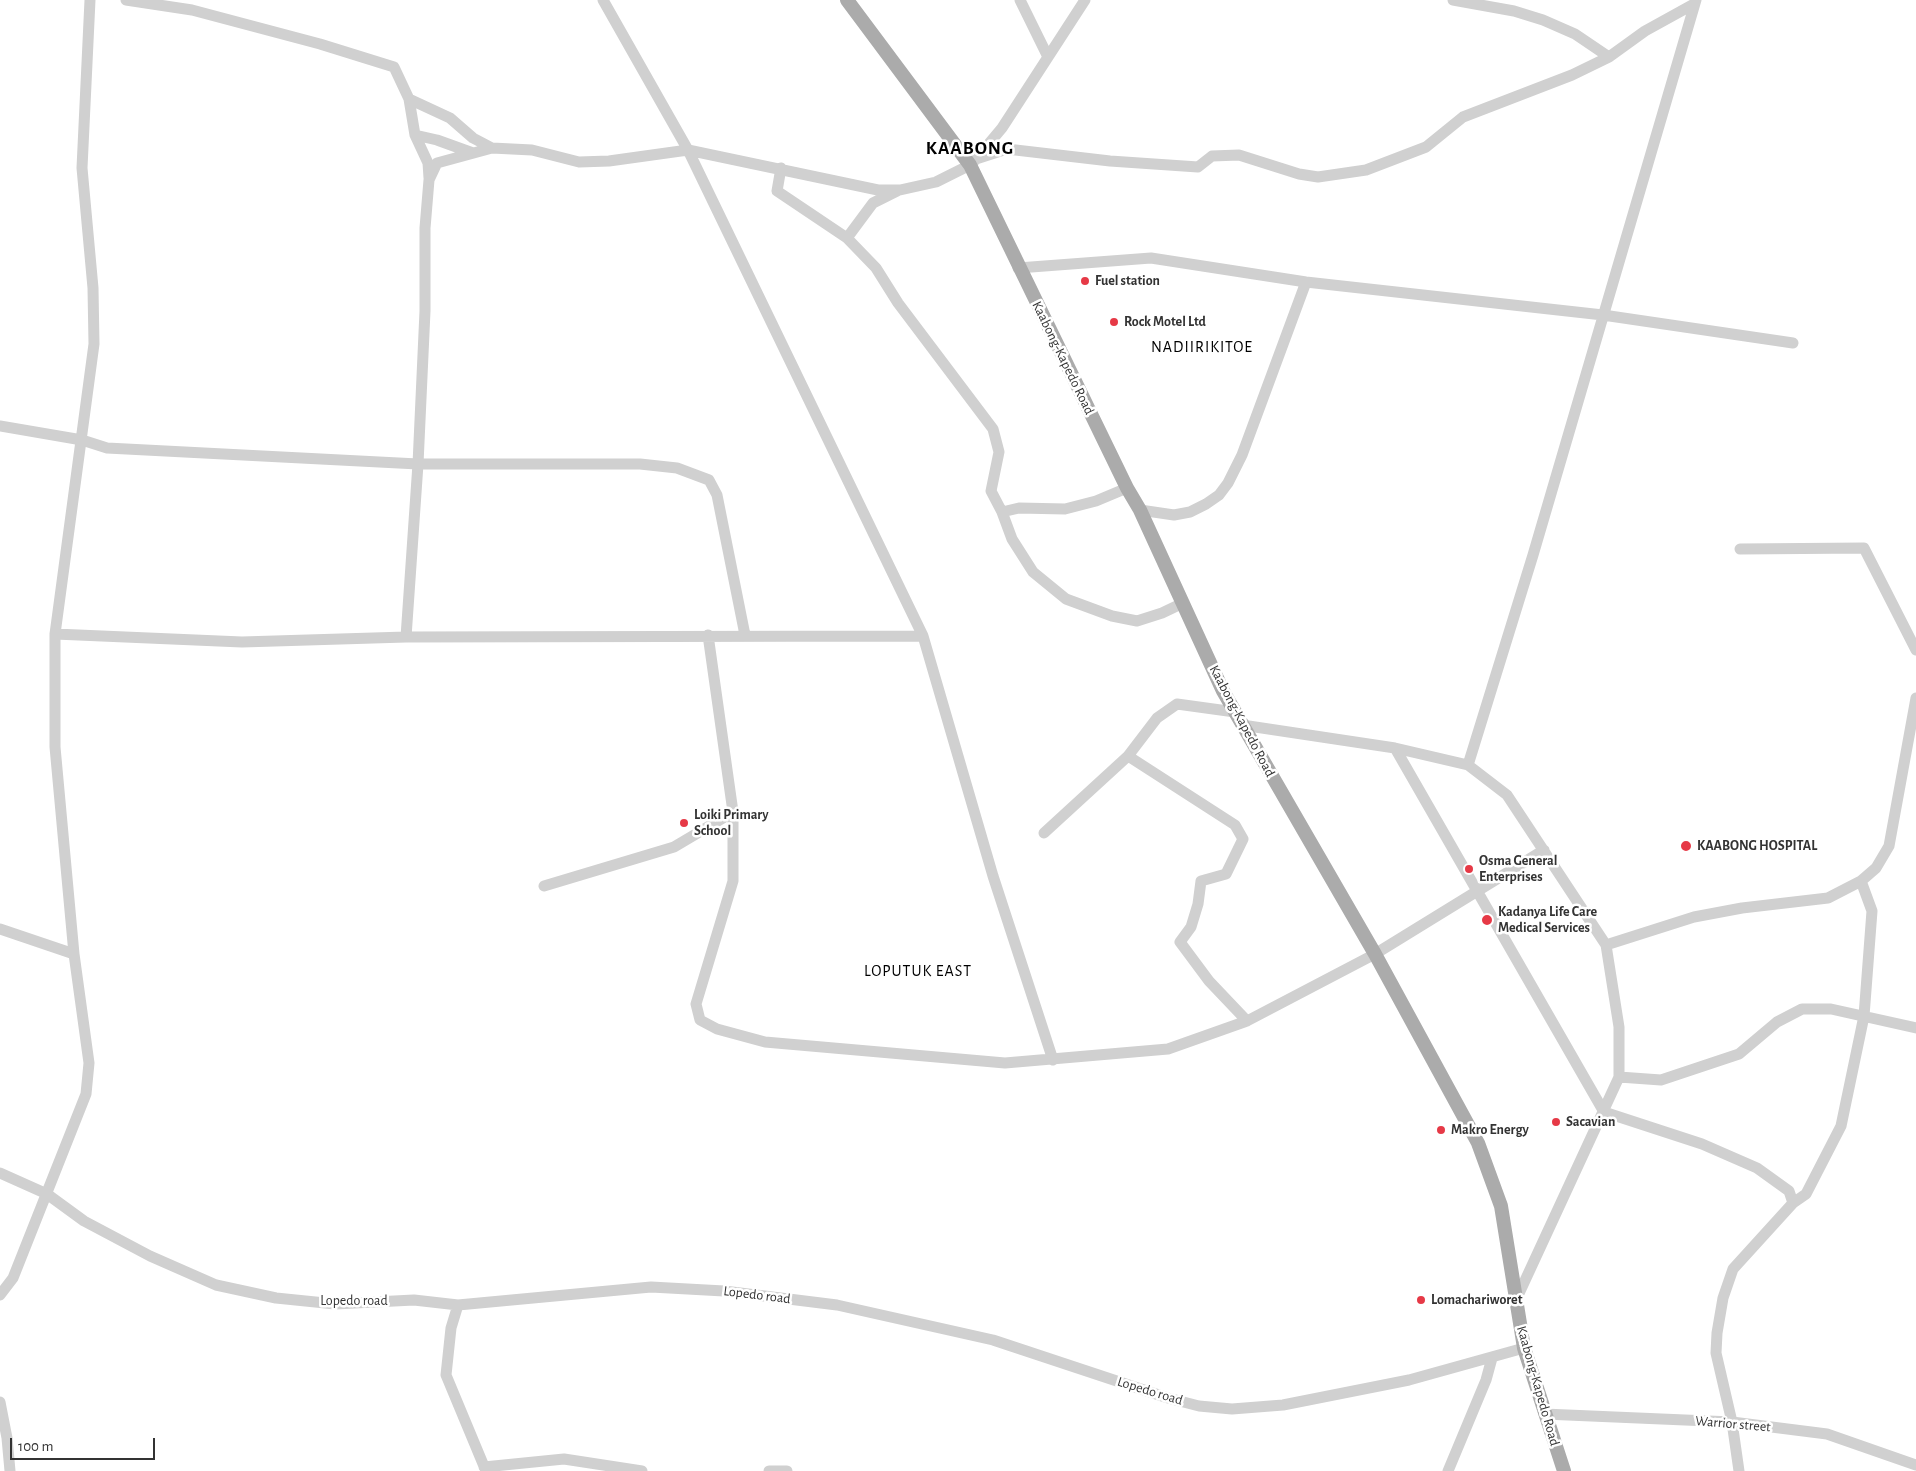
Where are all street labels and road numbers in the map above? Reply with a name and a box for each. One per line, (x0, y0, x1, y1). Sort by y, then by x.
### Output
street label: Kaabong-Kapedo Road (1028, 299, 1098, 417)
street label: Kaabong-Kapedo Road (1205, 662, 1279, 780)
street label: Lopedo road (722, 1283, 792, 1307)
street label: Lopedo road (320, 1293, 388, 1309)
street label: Kaabong-Kapedo Road (1513, 1324, 1563, 1448)
street label: Lopedo road (1115, 1373, 1185, 1409)
street label: Warrior street (1695, 1412, 1771, 1436)

